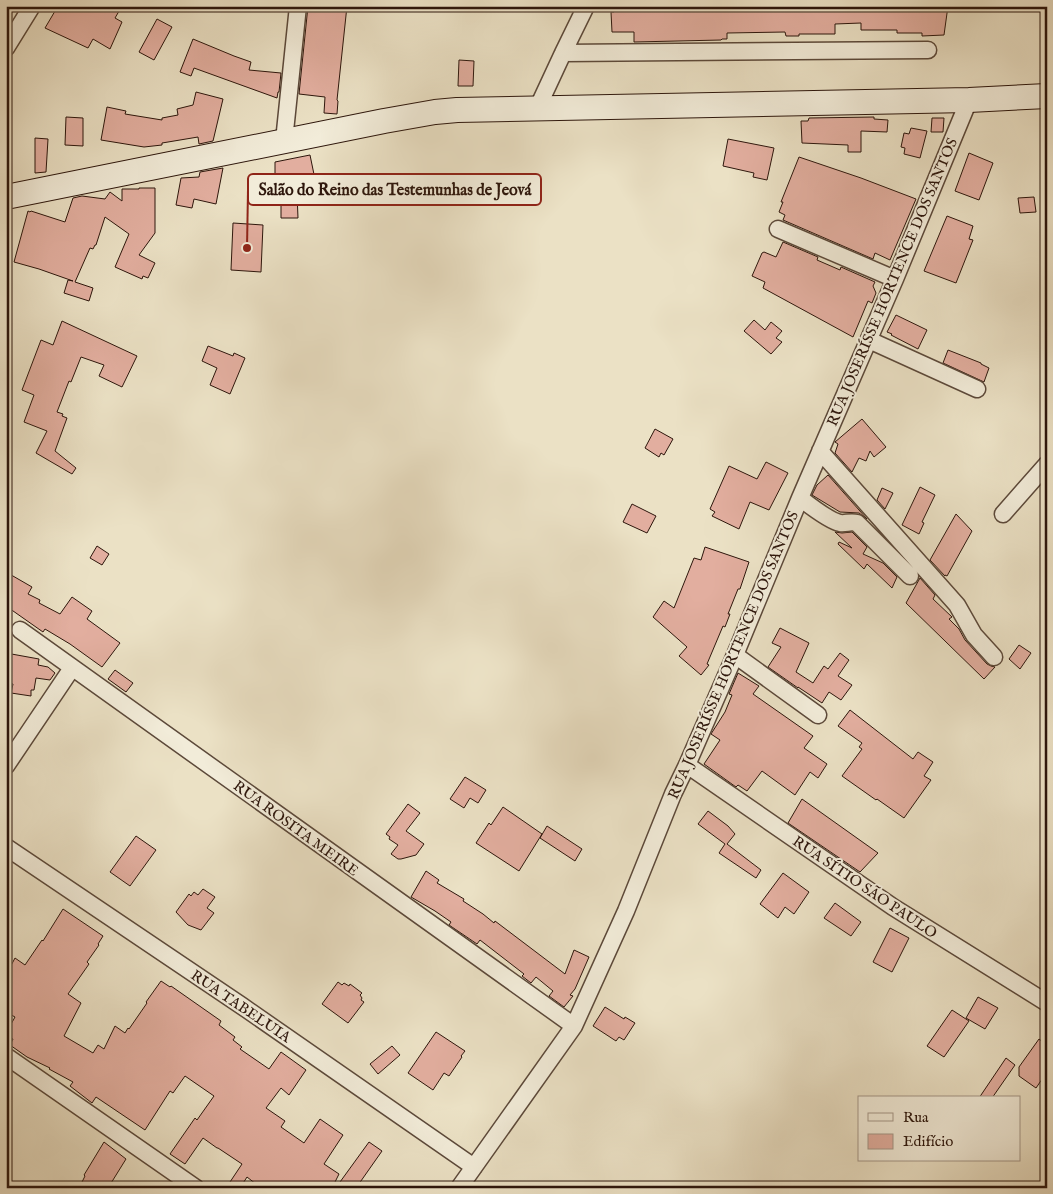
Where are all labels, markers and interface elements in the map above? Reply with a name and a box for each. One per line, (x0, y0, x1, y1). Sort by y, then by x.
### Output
street label: RUA JOSERÍSSE HORTENCE DOS SANTOS (823, 135, 962, 429)
callout: Salão do Reino das Testemunhas de Jeová (248, 174, 541, 205)
text: Salão do Reino das Testemunhas de Jeová (258, 181, 533, 201)
street label: RUA JOSERÍSSE HORTENCE DOS SANTOS (664, 508, 803, 802)
street label: RUA ROSITA MEIRE (229, 776, 362, 880)
street label: RUA SÍTIO SÃO PAULO (789, 832, 941, 943)
street label: RUA TABELUIA (187, 966, 295, 1047)
legend (858, 1096, 1020, 1162)
text: Rua (903, 1108, 929, 1127)
text: Edifício (903, 1132, 953, 1151)

